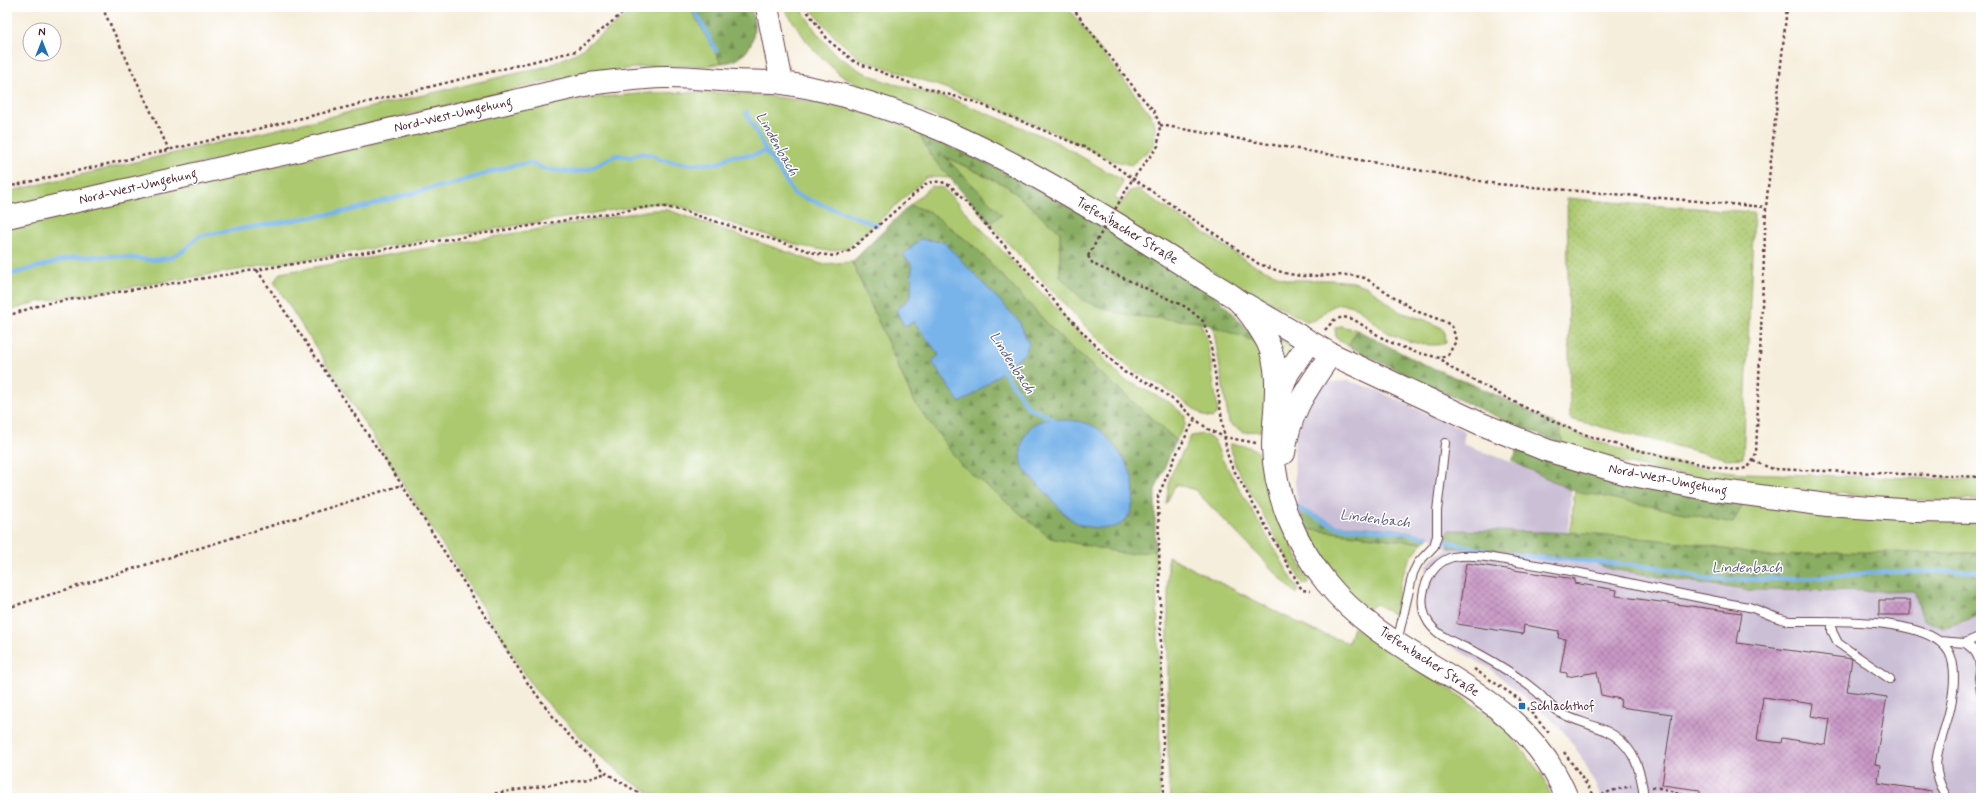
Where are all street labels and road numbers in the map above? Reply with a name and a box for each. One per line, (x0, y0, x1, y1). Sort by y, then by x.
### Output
street label: Nord-West-Umgehung (392, 93, 514, 139)
street label: Nord-West-Umgehung (77, 165, 199, 211)
street label: Tiefenbacher Straße (1073, 194, 1181, 268)
street label: Nord-West-Umgehung (1607, 460, 1729, 502)
street label: Tiefenbacher Straße (1376, 623, 1482, 701)

